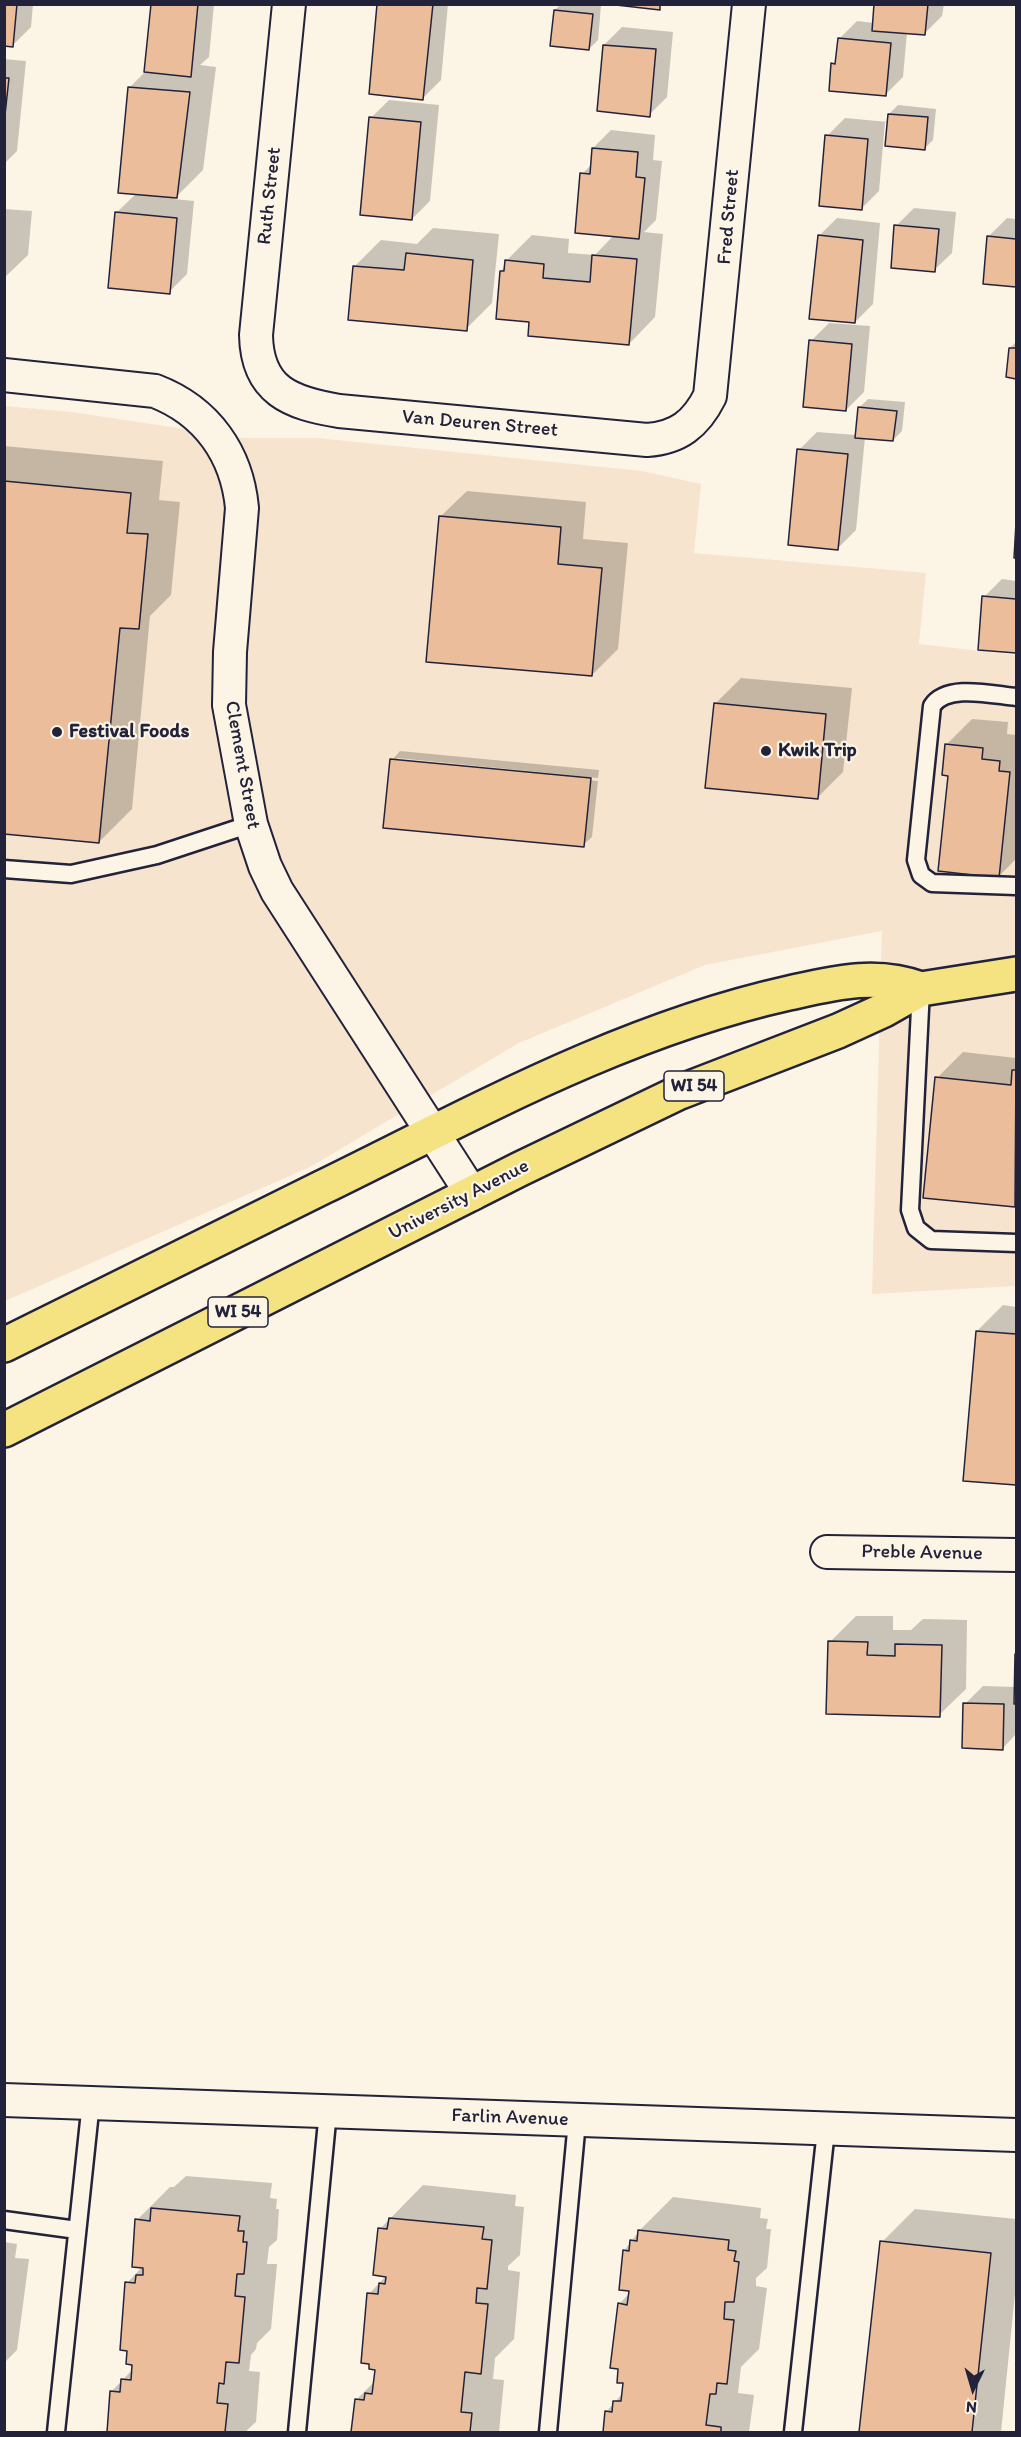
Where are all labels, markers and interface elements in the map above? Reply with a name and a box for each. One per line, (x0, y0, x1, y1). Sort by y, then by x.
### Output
street label: Ruth Street (253, 146, 287, 246)
street label: Fred Street (713, 168, 745, 266)
street label: Van Deuren Street (401, 405, 559, 443)
street label: Clement Street (219, 699, 265, 831)
place label: Festival Foods (69, 720, 189, 744)
marker: Festival Foods (50, 725, 64, 739)
place label: Kwik Trip (778, 739, 857, 763)
marker: Kwik Trip (759, 744, 773, 758)
road number: WI 54 (664, 1071, 724, 1101)
street label: University Avenue (385, 1154, 533, 1246)
road number: WI 54 (208, 1297, 268, 1327)
street label: Preble Avenue (861, 1540, 983, 1566)
street label: Farlin Avenue (451, 2104, 569, 2132)
north arrow (943, 2359, 1003, 2419)
text: N (965, 2397, 978, 2417)

